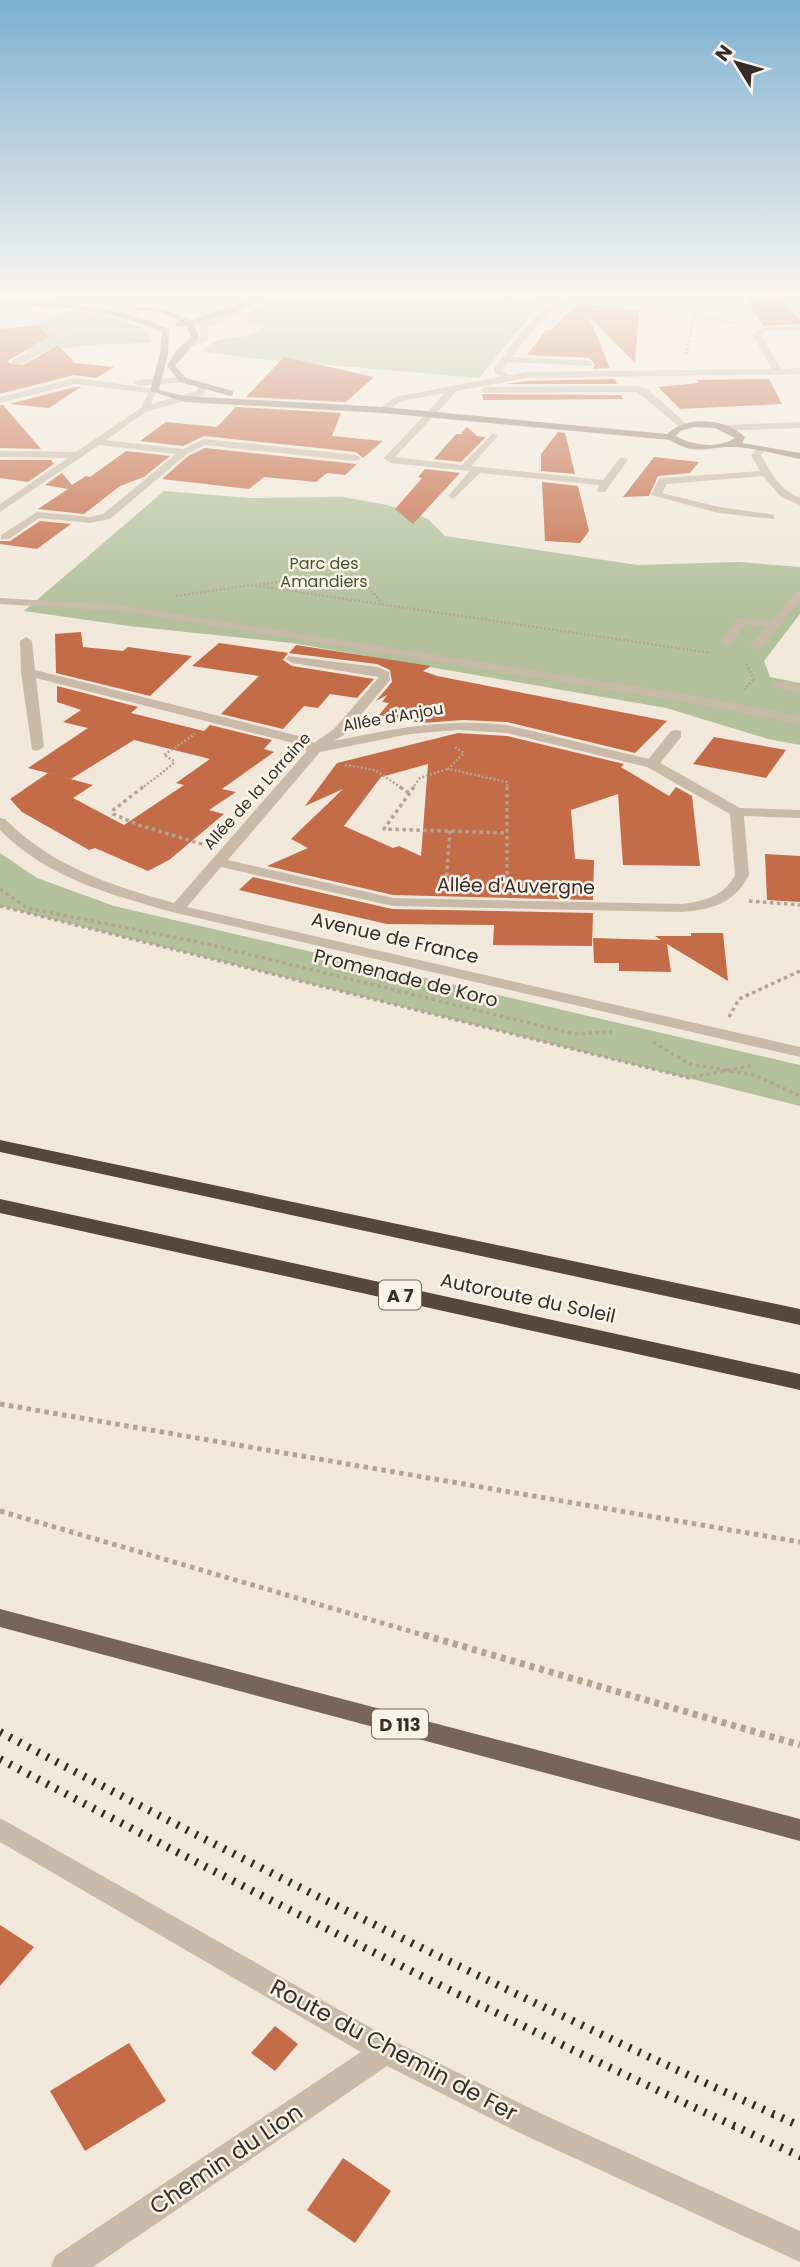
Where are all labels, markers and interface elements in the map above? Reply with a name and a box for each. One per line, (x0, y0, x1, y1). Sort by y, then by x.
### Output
north arrow (702, 28, 772, 98)
text: N (709, 39, 739, 67)
park label: Parc des Amandiers (280, 552, 368, 593)
street label: Allée d'Anjou (341, 697, 445, 737)
street label: Allée de la Lorraine (198, 727, 316, 855)
street label: Allée d'Auvergne (437, 871, 595, 901)
street label: Avenue de France (309, 906, 481, 970)
street label: Promenade de Koro (311, 942, 501, 1014)
street label: Autoroute du Soleil (438, 1266, 618, 1330)
road number: A 7 (379, 1280, 421, 1310)
road number: D 113 (372, 1709, 428, 1738)
street label: Route du Chemin de Fer (265, 1971, 523, 2129)
street label: Chemin du Lion (143, 2096, 309, 2222)

